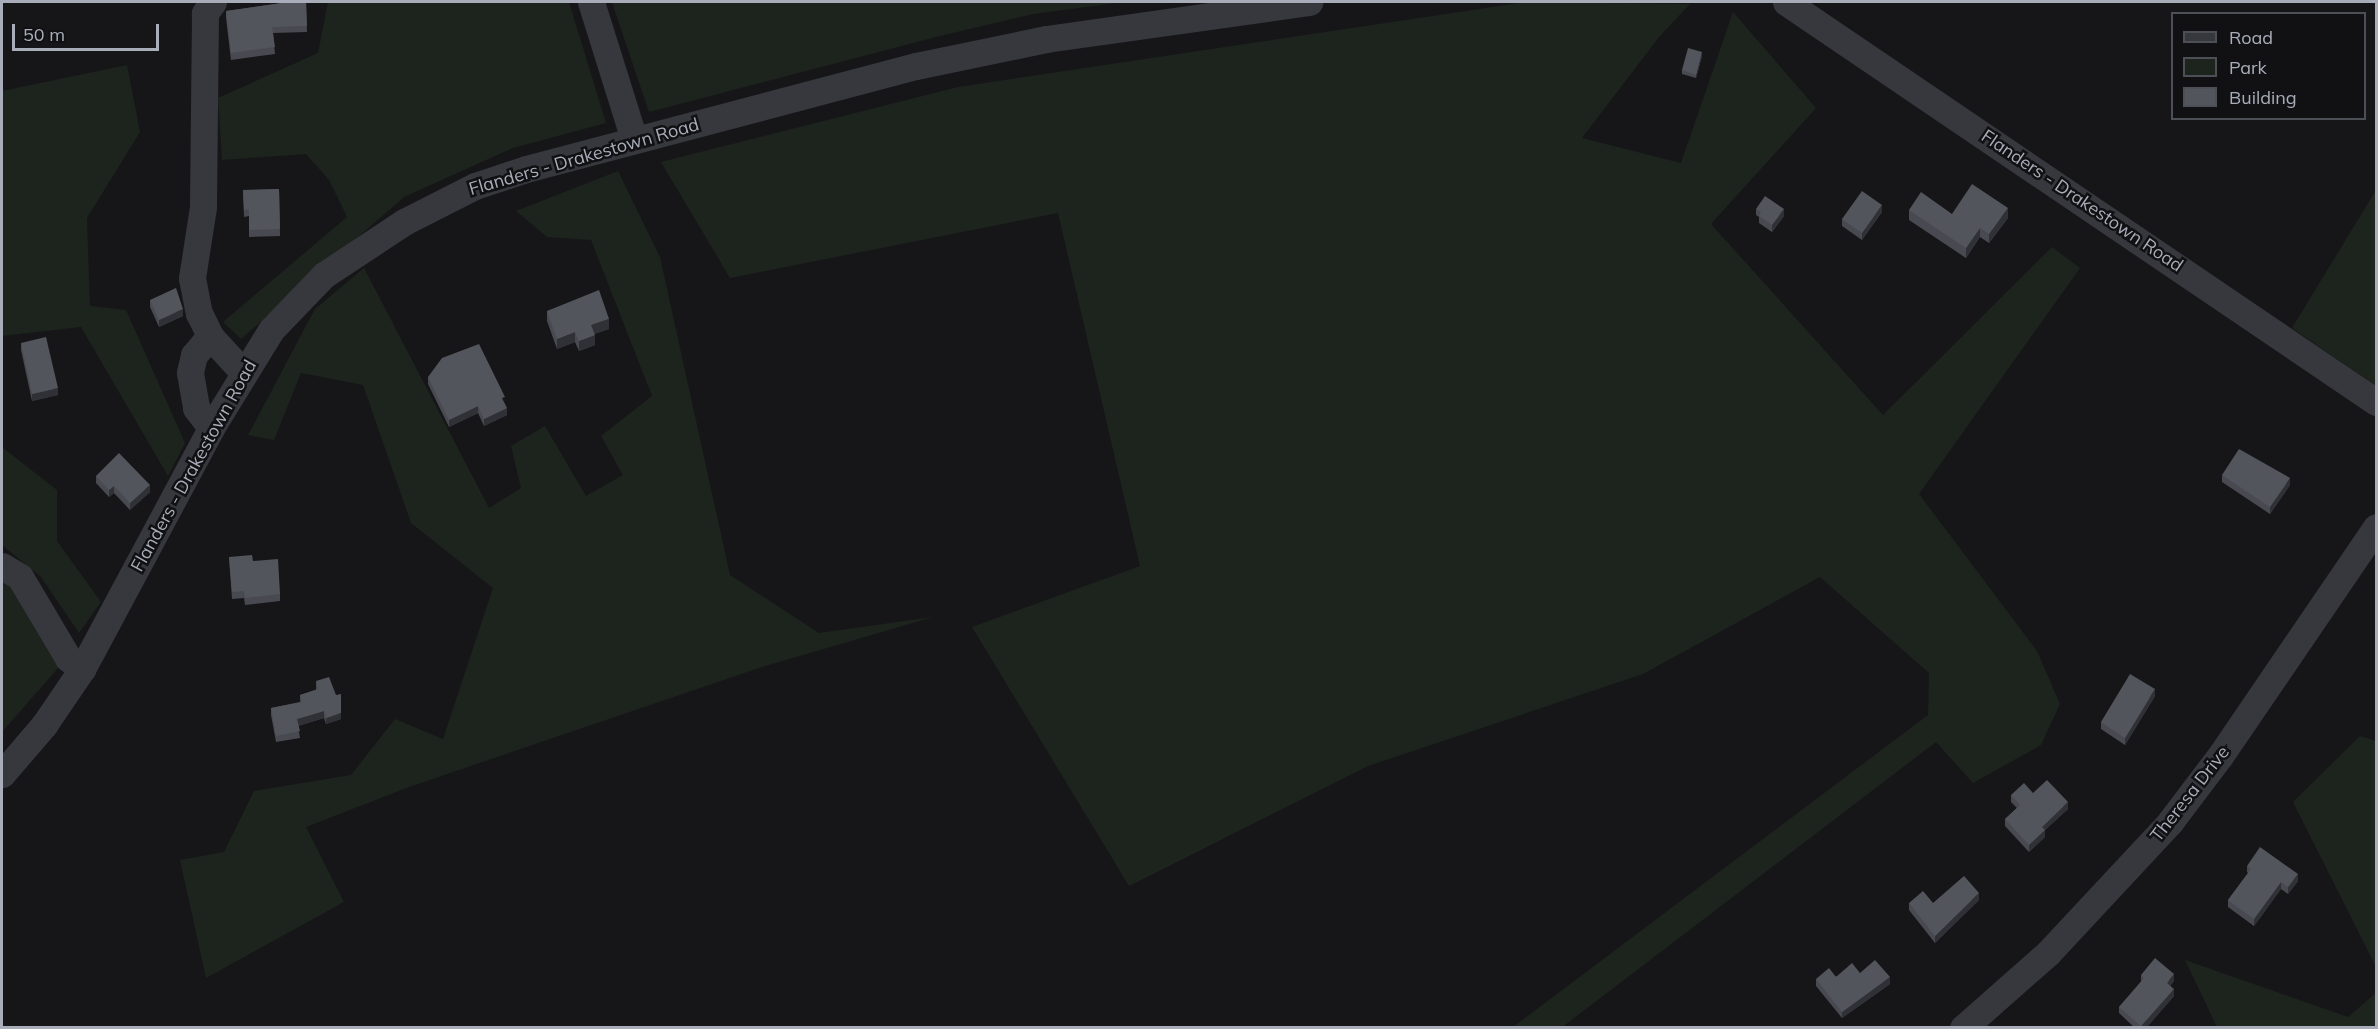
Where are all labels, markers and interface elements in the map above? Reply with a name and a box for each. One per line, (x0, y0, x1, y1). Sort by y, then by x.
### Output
scale bar (15, 12, 162, 50)
legend (2171, 12, 2366, 120)
text: 50 m (23, 23, 65, 46)
text: Road (2229, 26, 2273, 49)
text: Park (2229, 56, 2267, 79)
text: Building (2229, 86, 2297, 109)
street label: Flanders - Drakestown Road (466, 114, 702, 200)
street label: Flanders - Drakestown Road (1977, 125, 2187, 277)
street label: Flanders - Drakestown Road (127, 356, 261, 576)
street label: Theresa Drive (2146, 742, 2234, 846)

